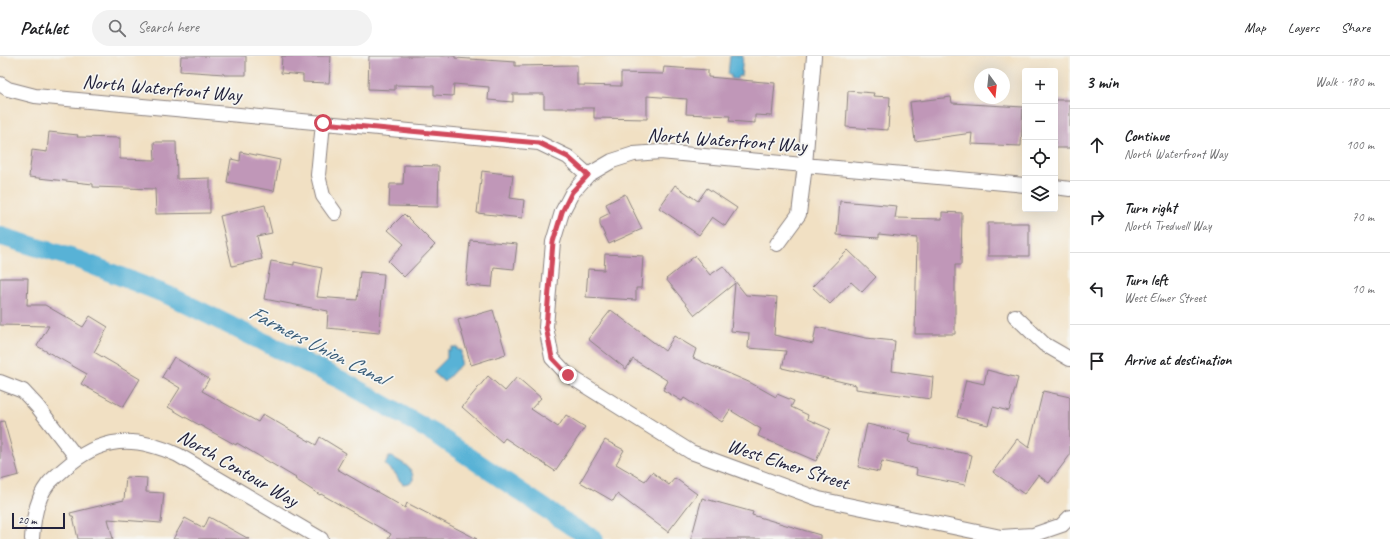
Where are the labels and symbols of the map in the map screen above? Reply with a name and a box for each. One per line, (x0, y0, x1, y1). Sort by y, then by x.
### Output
north arrow (974, 68, 1010, 104)
street label: North Waterfront Way (82, 69, 245, 108)
route start (314, 114, 332, 132)
street label: North Waterfront Way (647, 122, 809, 158)
water label: Farmers Union Canal (245, 299, 397, 394)
route end (559, 366, 577, 384)
street label: North Contour Way (173, 423, 305, 514)
street label: West Elmer Street (724, 433, 854, 496)
scale bar (12, 511, 65, 530)

